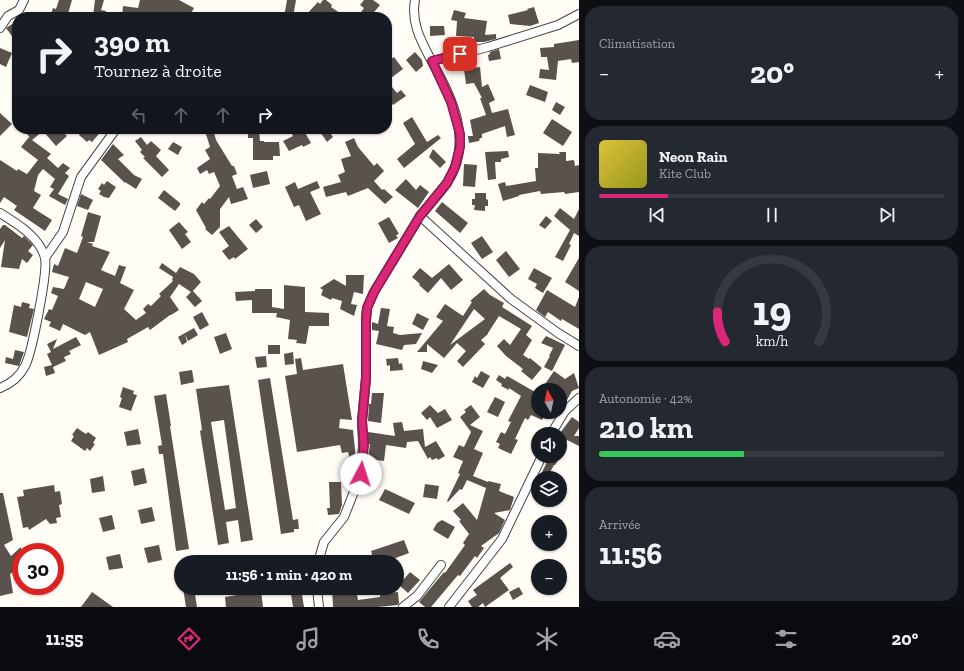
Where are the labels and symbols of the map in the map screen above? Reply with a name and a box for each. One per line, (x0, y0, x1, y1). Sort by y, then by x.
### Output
pin (443, 37, 477, 71)
north arrow (531, 383, 567, 419)
position arrow (340, 453, 382, 495)
speed limit sign: 30 (12, 543, 64, 595)

